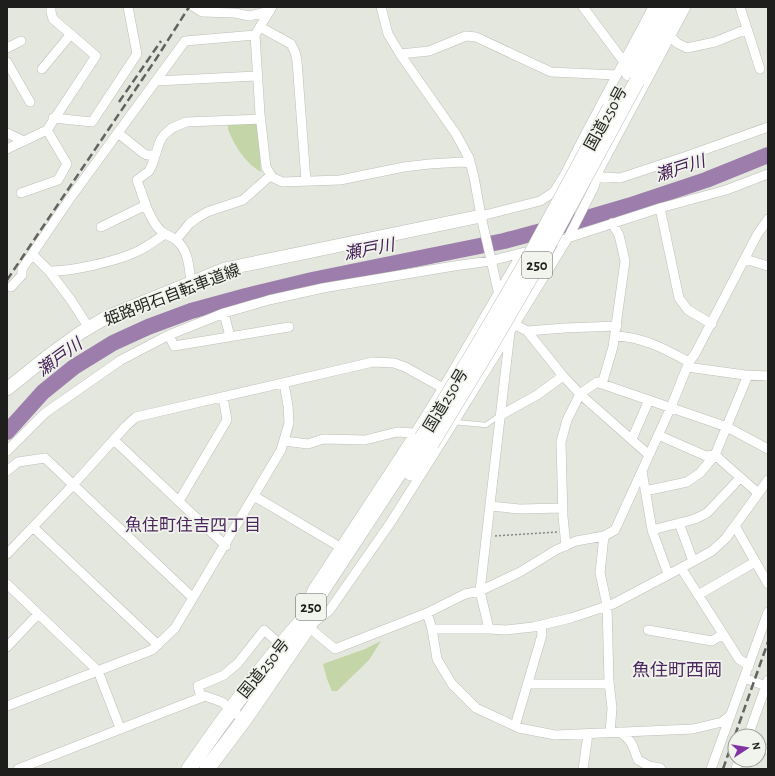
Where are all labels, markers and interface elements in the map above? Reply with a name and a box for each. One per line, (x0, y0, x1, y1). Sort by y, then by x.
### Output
street label: 国道250号 (581, 83, 630, 153)
water label: 瀬戸川 (653, 151, 709, 184)
water label: 瀬戸川 (342, 235, 398, 263)
road number: 250 (522, 252, 552, 278)
street label: 姫路明石自転車道線 (102, 261, 242, 328)
water label: 瀬戸川 (33, 334, 87, 379)
street label: 国道250号 (420, 366, 471, 435)
district label: 魚住町住吉四丁目 (125, 515, 261, 534)
road number: 250 (296, 594, 326, 620)
street label: 国道250号 (235, 636, 292, 701)
district label: 魚住町西岡 (632, 660, 722, 680)
north arrow (727, 728, 767, 768)
text: N (750, 741, 762, 751)

